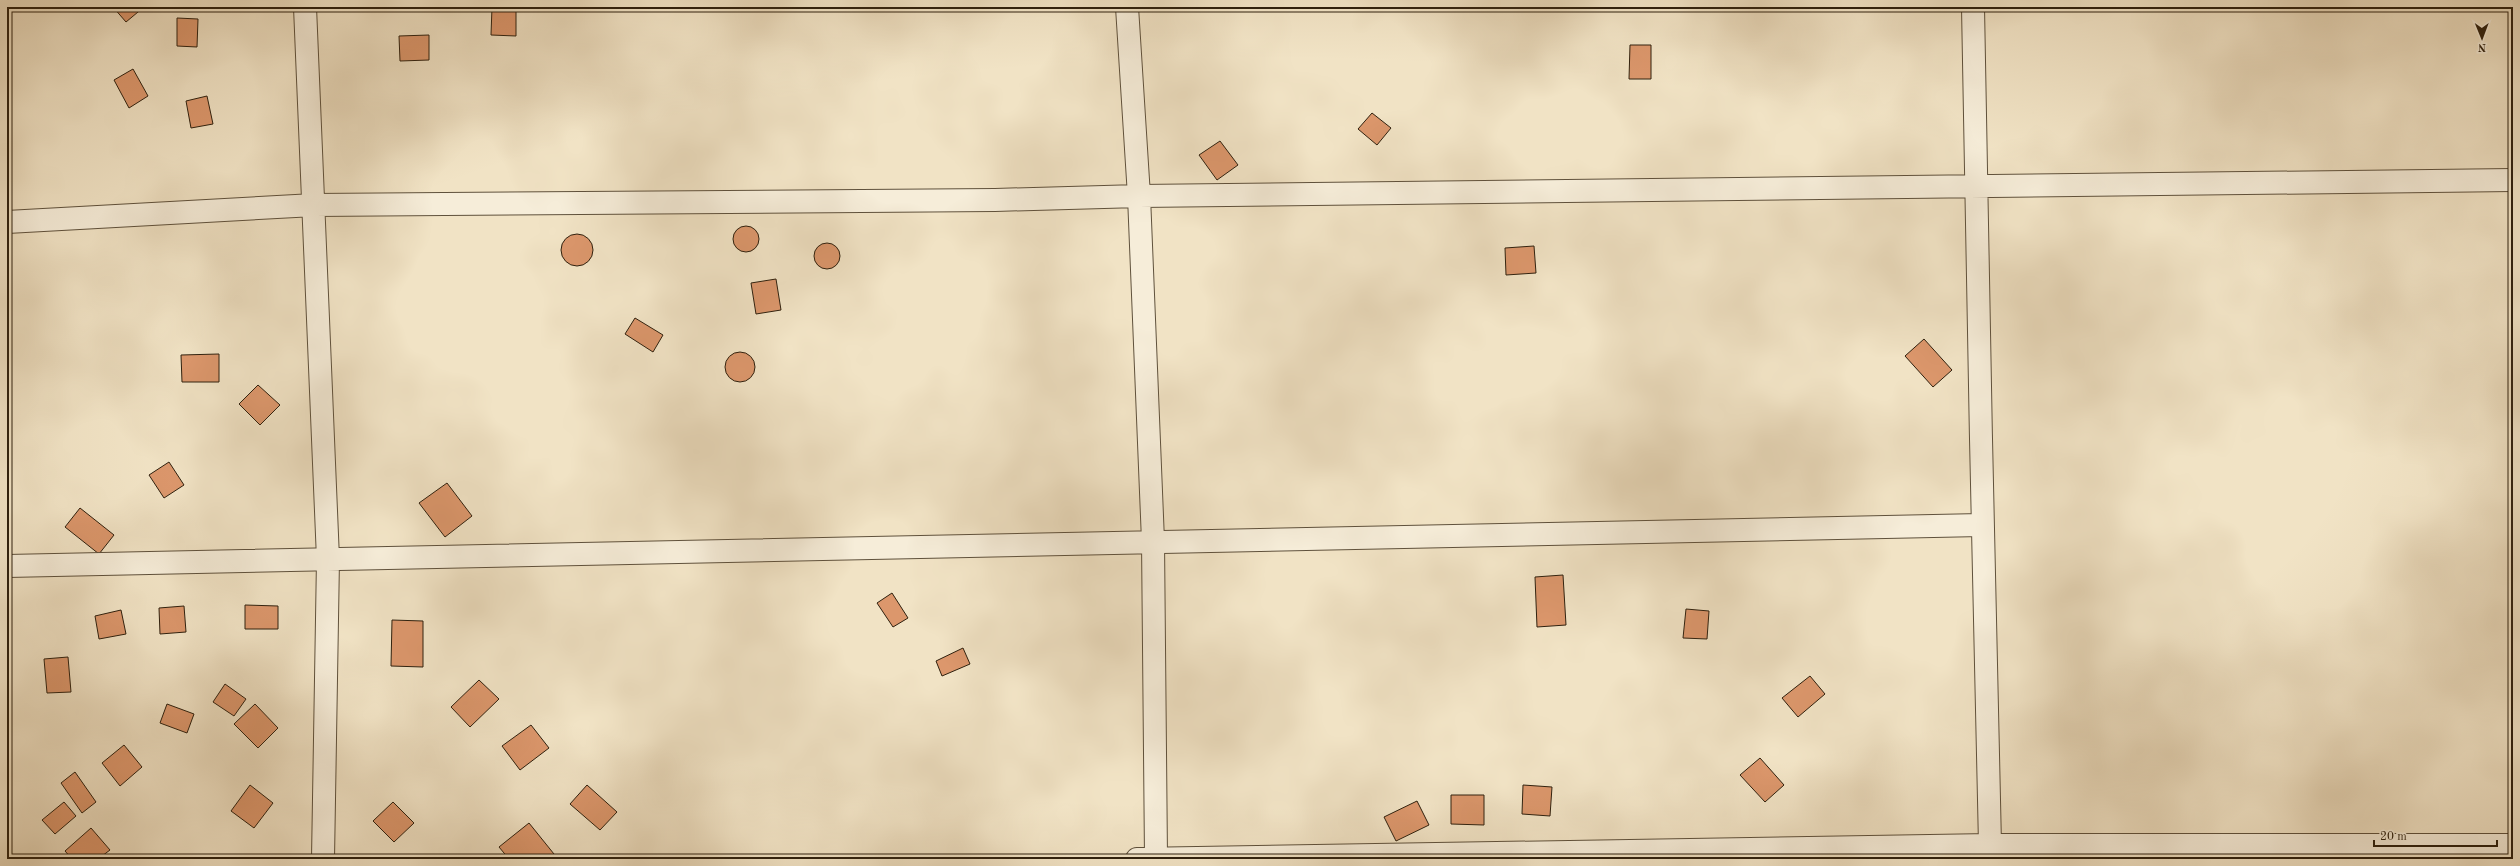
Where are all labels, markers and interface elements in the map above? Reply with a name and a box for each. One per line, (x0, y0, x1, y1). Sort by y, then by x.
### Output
north arrow (2462, 18, 2502, 58)
text: N (2477, 41, 2486, 52)
scale bar (2374, 822, 2497, 848)
text: 20 m (2380, 831, 2407, 843)

